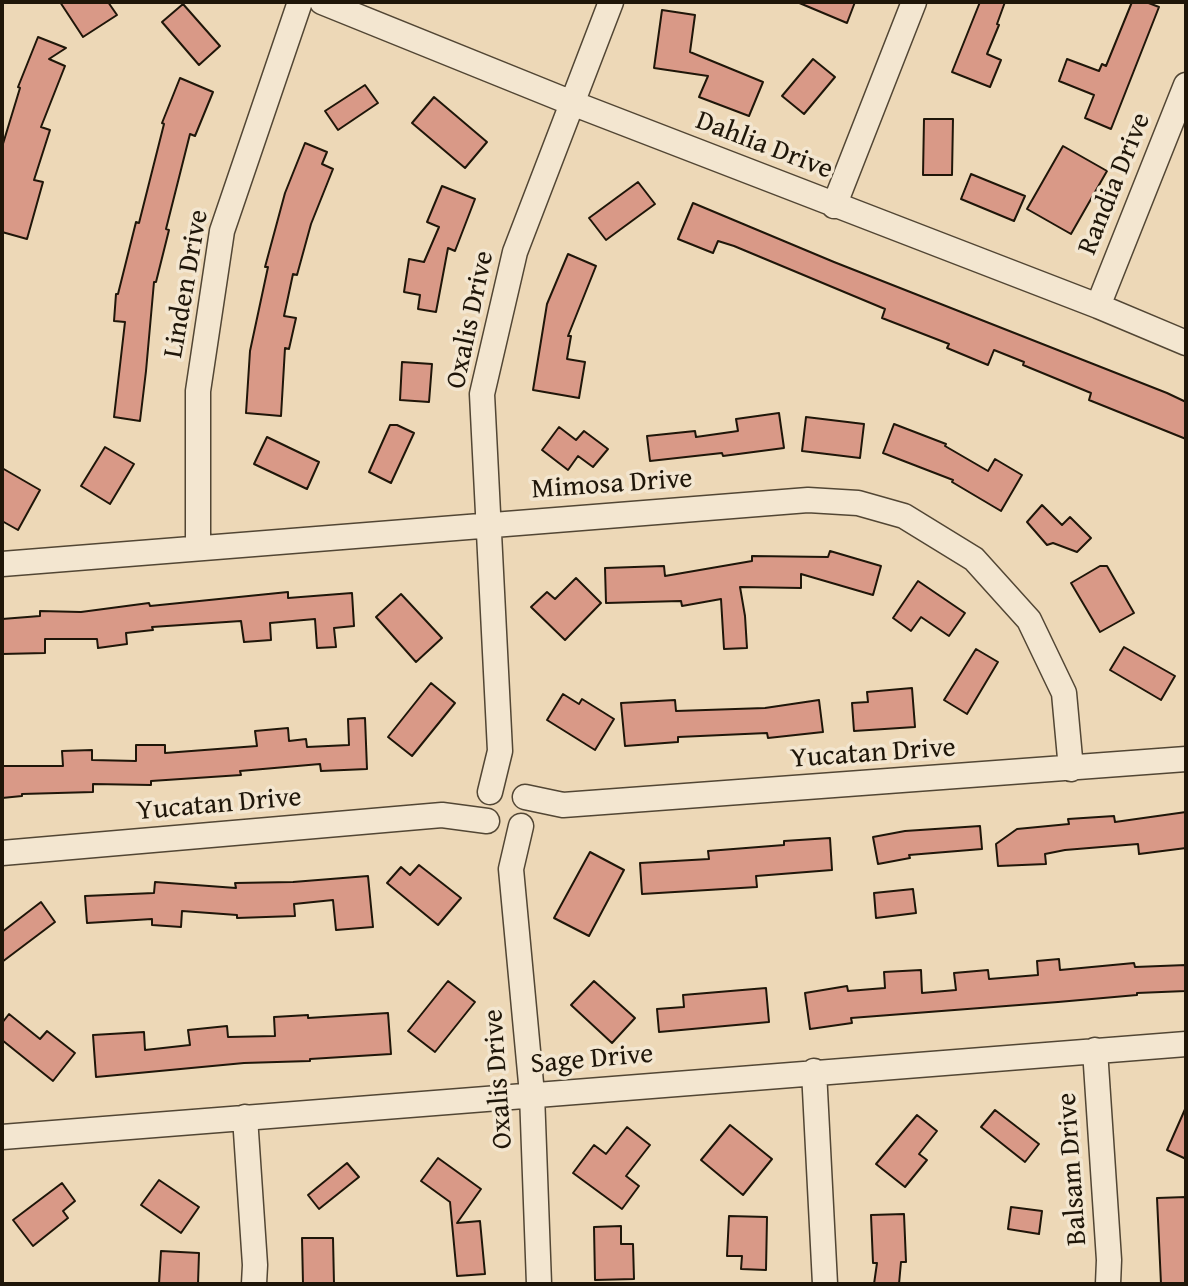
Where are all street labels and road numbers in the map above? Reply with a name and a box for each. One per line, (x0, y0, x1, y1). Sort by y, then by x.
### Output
street label: Dahlia Drive (691, 105, 837, 187)
street label: Randia Drive (1071, 108, 1159, 260)
street label: Linden Drive (157, 207, 217, 361)
street label: Oxalis Drive (440, 248, 502, 392)
street label: Mimosa Drive (530, 463, 694, 507)
street label: Yucatan Drive (789, 731, 957, 777)
street label: Yucatan Drive (135, 781, 303, 829)
street label: Oxalis Drive (477, 1008, 521, 1150)
street label: Sage Drive (529, 1038, 655, 1082)
street label: Balsam Drive (1051, 1091, 1095, 1247)

